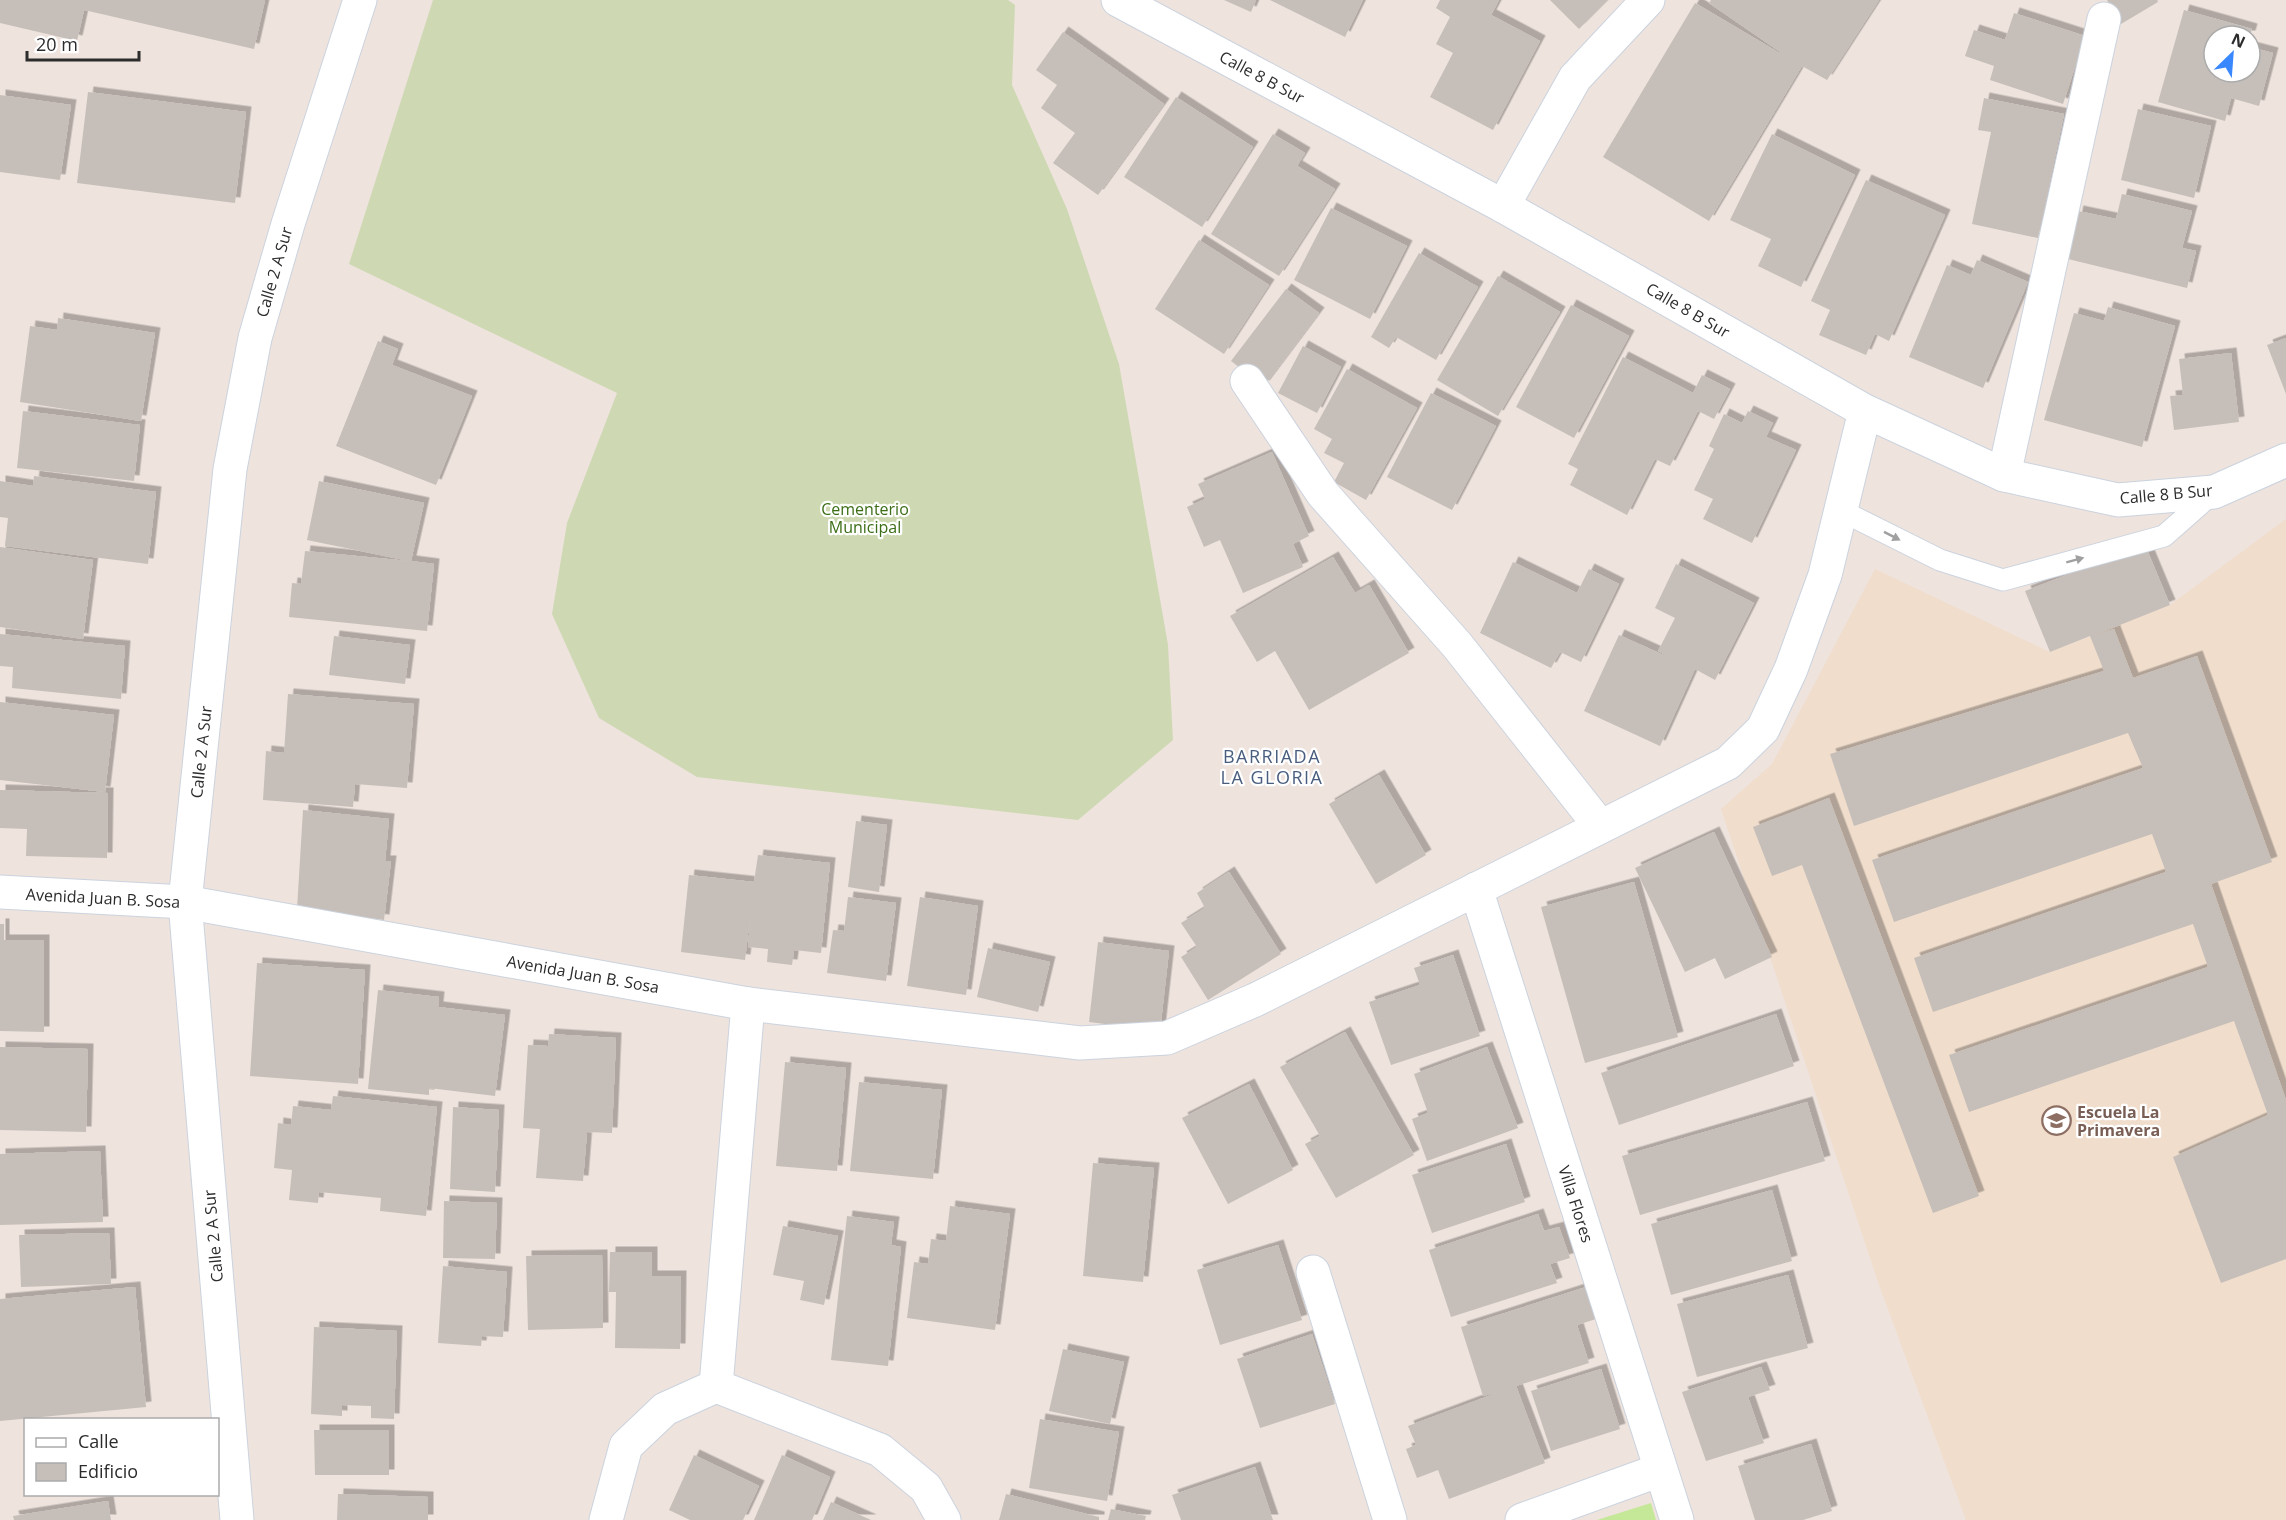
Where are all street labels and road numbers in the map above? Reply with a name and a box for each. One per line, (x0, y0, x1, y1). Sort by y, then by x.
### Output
street label: Calle 8 B Sur (1216, 45, 1309, 109)
street label: Calle 2 A Sur (251, 224, 298, 320)
street label: Calle 8 B Sur (1642, 277, 1734, 343)
street label: Calle 8 B Sur (2119, 479, 2214, 509)
street label: Calle 2 A Sur (185, 704, 217, 799)
street label: Avenida Juan B. Sosa (25, 883, 181, 913)
street label: Avenida Juan B. Sosa (505, 950, 661, 998)
street label: Villa Flores (1553, 1163, 1599, 1245)
street label: Calle 2 A Sur (198, 1188, 228, 1283)

